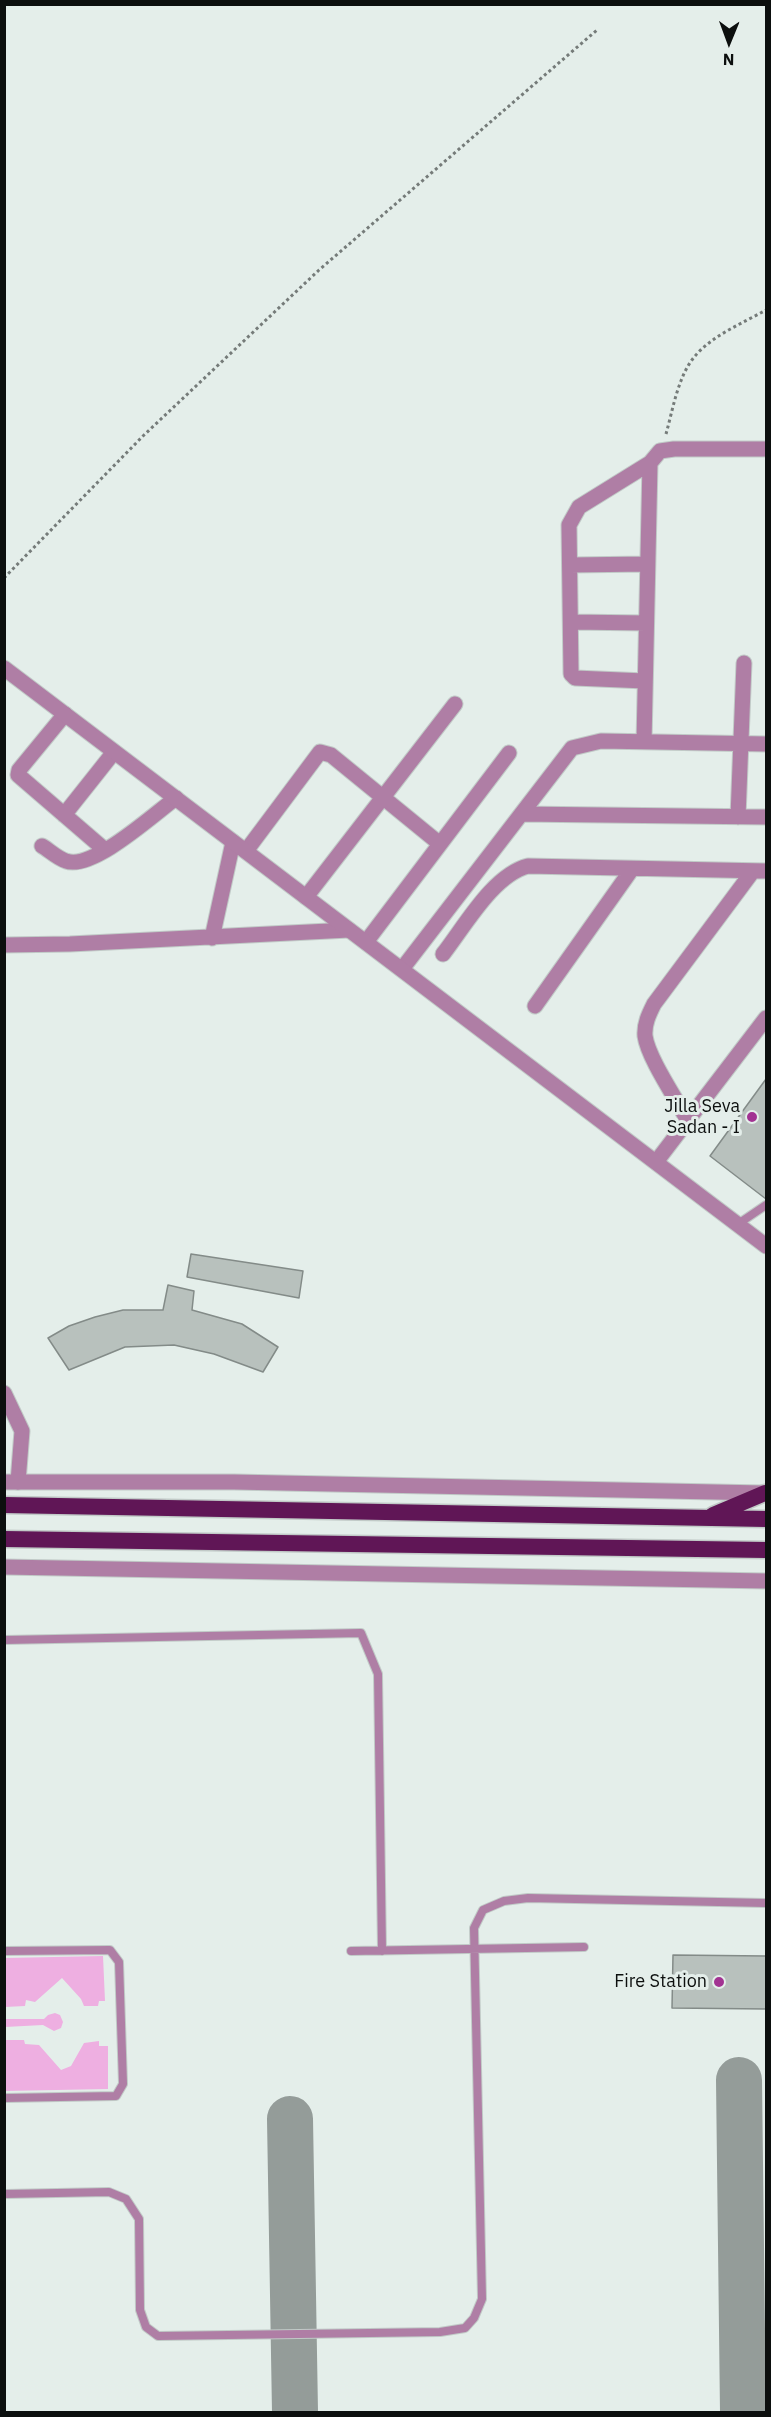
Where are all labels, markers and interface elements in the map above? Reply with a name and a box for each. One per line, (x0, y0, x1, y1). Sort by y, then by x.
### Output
north arrow (699, 12, 759, 72)
text: N (723, 50, 735, 70)
place label: Jilla Seva Sadan - I (664, 1096, 740, 1138)
marker: Jilla Seva Sadan - I (745, 1110, 759, 1124)
place label: Fire Station (614, 1971, 707, 1993)
marker: Fire Station (712, 1975, 726, 1989)

